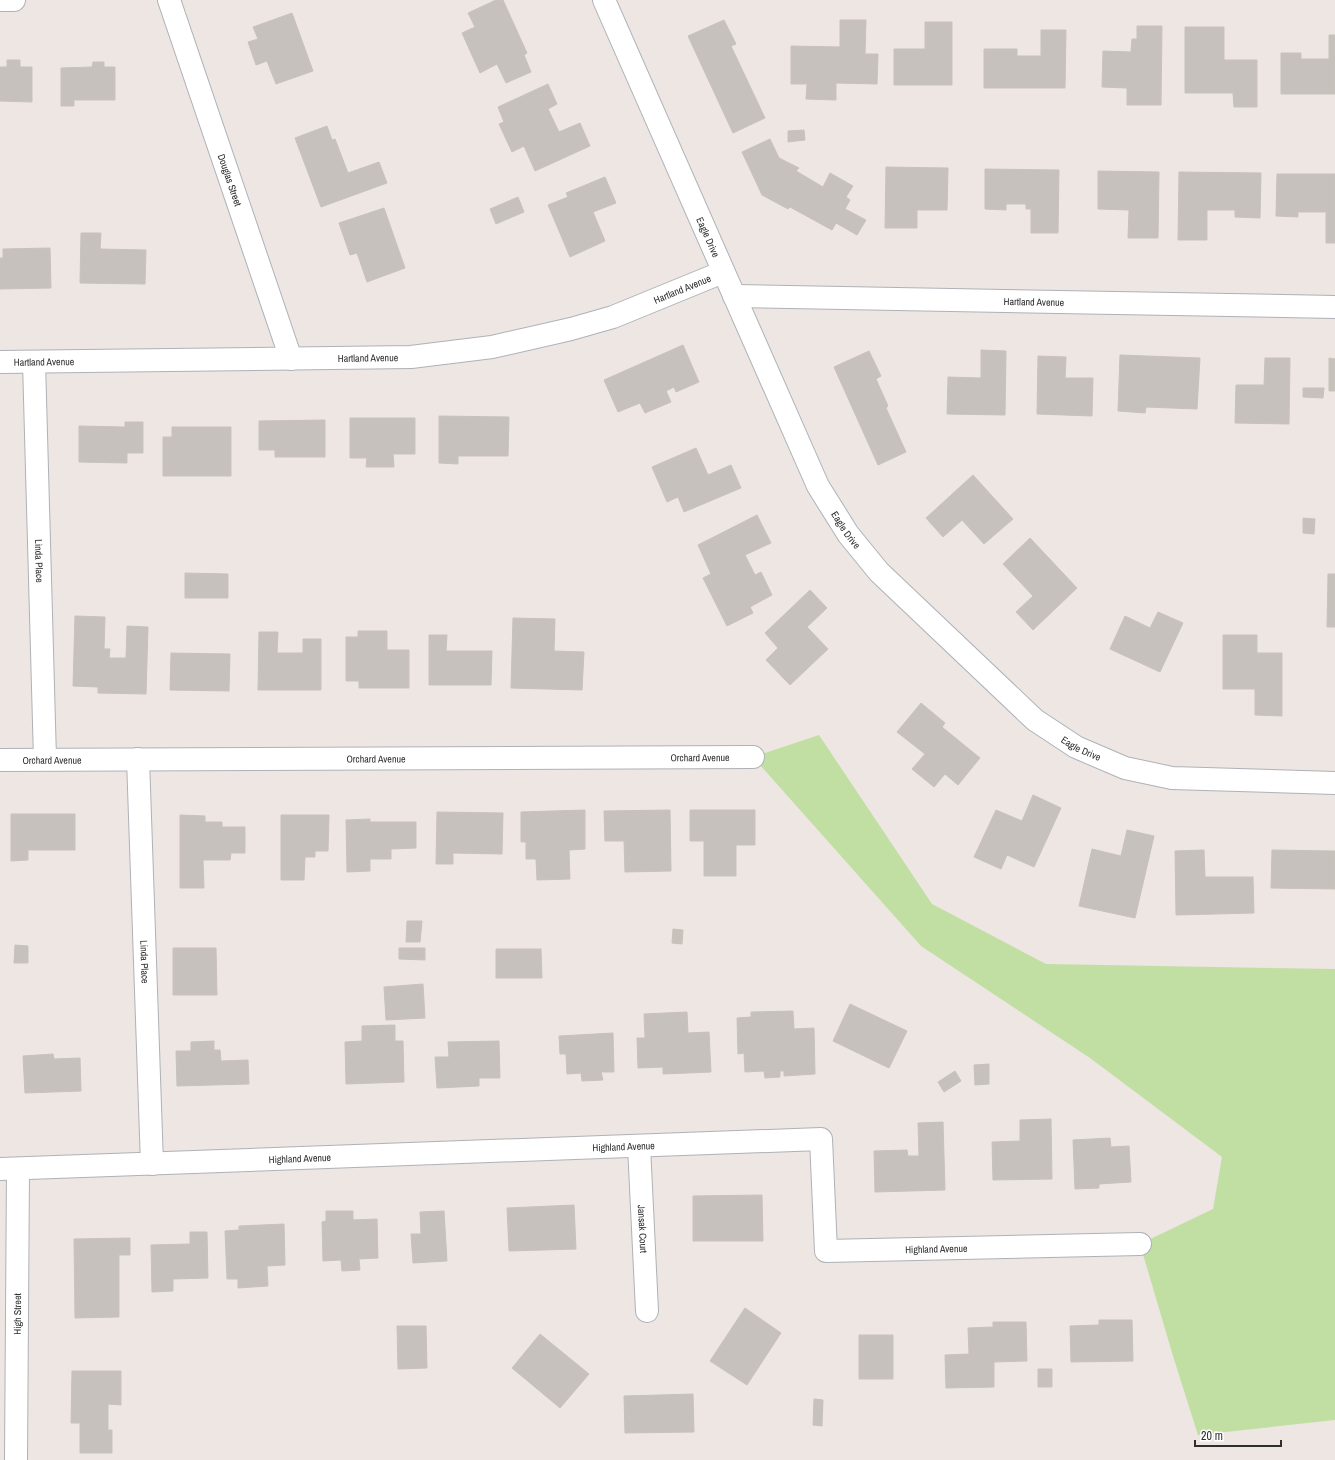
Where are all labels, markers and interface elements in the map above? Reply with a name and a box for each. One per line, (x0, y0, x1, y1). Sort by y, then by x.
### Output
street label: Douglas Street (215, 152, 245, 208)
street label: Eagle Drive (694, 215, 723, 260)
street label: Hartland Avenue (652, 271, 713, 306)
street label: Hartland Avenue (1004, 294, 1065, 309)
street label: Hartland Avenue (338, 351, 399, 364)
street label: Hartland Avenue (14, 355, 75, 368)
street label: Eagle Drive (829, 508, 864, 551)
street label: Linda Place (32, 539, 47, 583)
street label: Eagle Drive (1059, 733, 1103, 764)
street label: Orchard Avenue (670, 751, 730, 764)
street label: Orchard Avenue (346, 752, 406, 765)
street label: Orchard Avenue (22, 753, 82, 766)
street label: Linda Place (138, 940, 152, 984)
street label: Highland Avenue (592, 1139, 655, 1154)
street label: Highland Avenue (268, 1150, 332, 1166)
street label: Jansak Court (635, 1204, 651, 1254)
street label: Highland Avenue (905, 1241, 968, 1256)
street label: High Street (10, 1292, 24, 1335)
scale bar (1195, 1422, 1281, 1448)
text: 20 m (1201, 1428, 1223, 1444)

